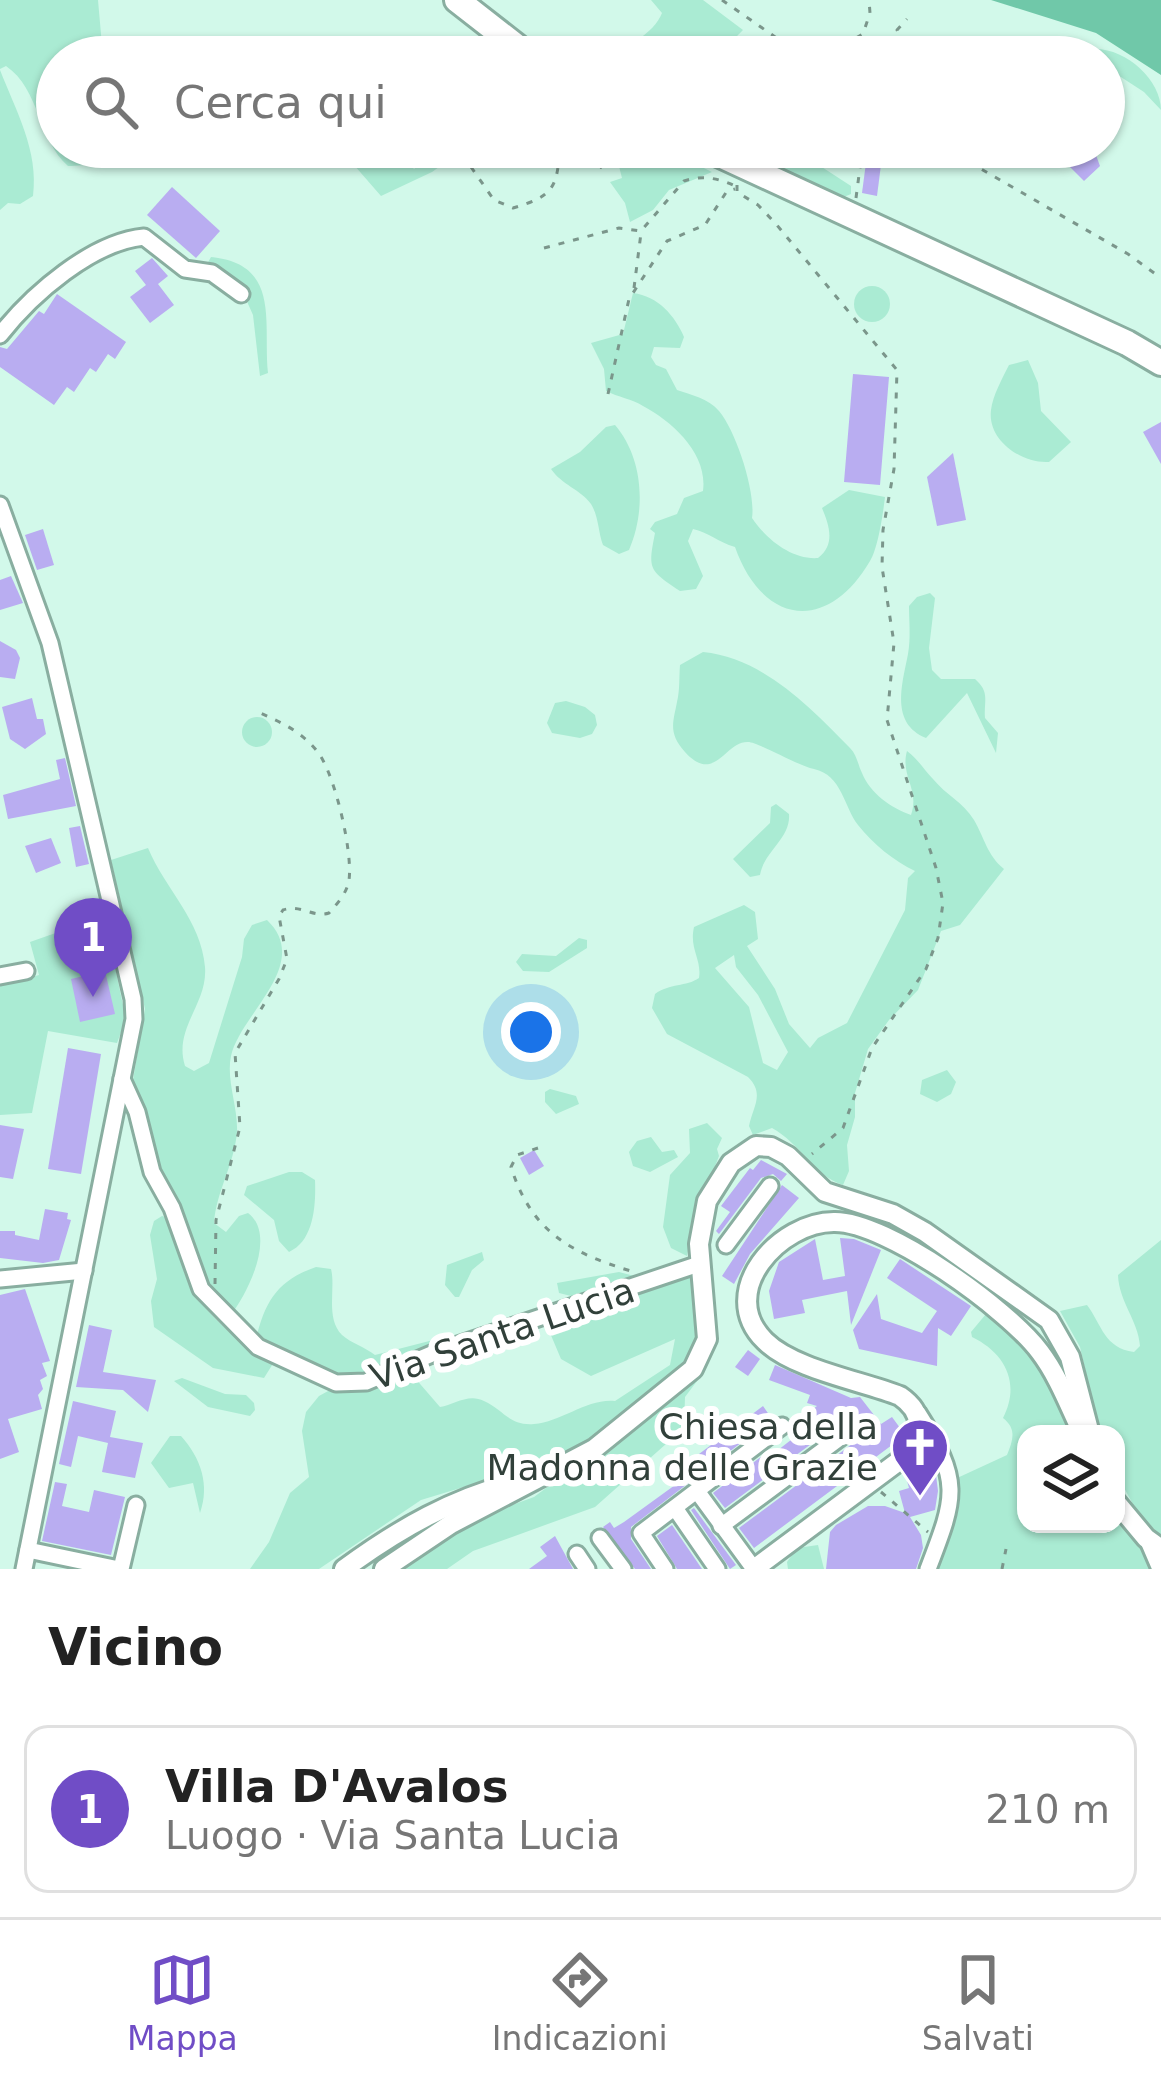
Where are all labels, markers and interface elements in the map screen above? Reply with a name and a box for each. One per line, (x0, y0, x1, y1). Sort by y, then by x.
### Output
search box (36, 36, 1125, 168)
icon: search (78, 69, 144, 135)
text: Cerca qui (174, 76, 387, 129)
pin: 1 (54, 898, 132, 997)
your location (501, 1002, 561, 1062)
street label: Via Santa Lucia (365, 1269, 640, 1398)
place label: Chiesa della Madonna delle Grazie (486, 1406, 878, 1488)
church icon: Chiesa della Madonna delle Grazie (889, 1416, 951, 1498)
map controls (1017, 1425, 1125, 1533)
button: layers (1017, 1425, 1125, 1533)
text: Vicino (48, 1618, 223, 1677)
text: Villa D'Avalos (165, 1760, 509, 1813)
text: 1 (76, 1787, 104, 1832)
text: 210 m (985, 1787, 1110, 1832)
text: Luogo · Via Santa Lucia (165, 1813, 620, 1858)
tab: Mappa (127, 1947, 238, 2058)
tab: Indicazioni (492, 1947, 668, 2058)
tab: Salvati (922, 1947, 1034, 2058)

